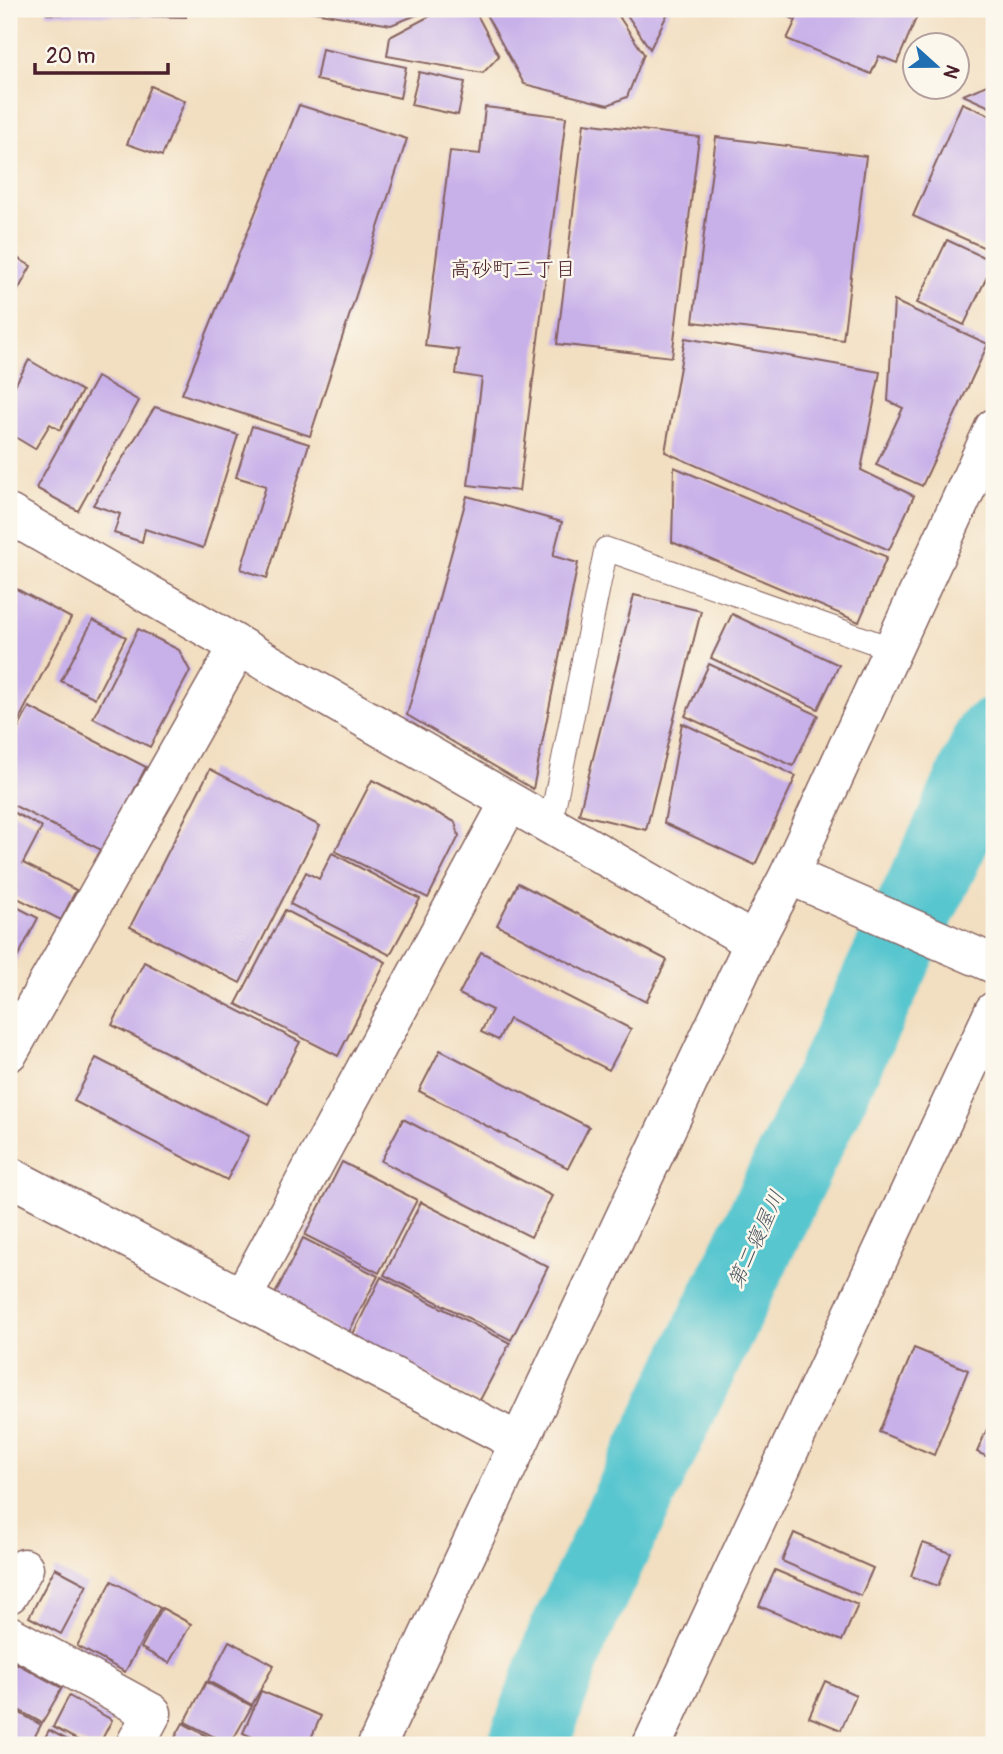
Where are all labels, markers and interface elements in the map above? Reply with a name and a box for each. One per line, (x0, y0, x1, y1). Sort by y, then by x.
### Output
scale bar (35, 32, 168, 76)
north arrow (902, 32, 972, 102)
text: 20 m (46, 43, 95, 70)
text: N (937, 61, 964, 82)
district label: 高砂町三丁目 (450, 256, 576, 283)
water label: 第二寝屋川 (722, 1186, 791, 1292)

